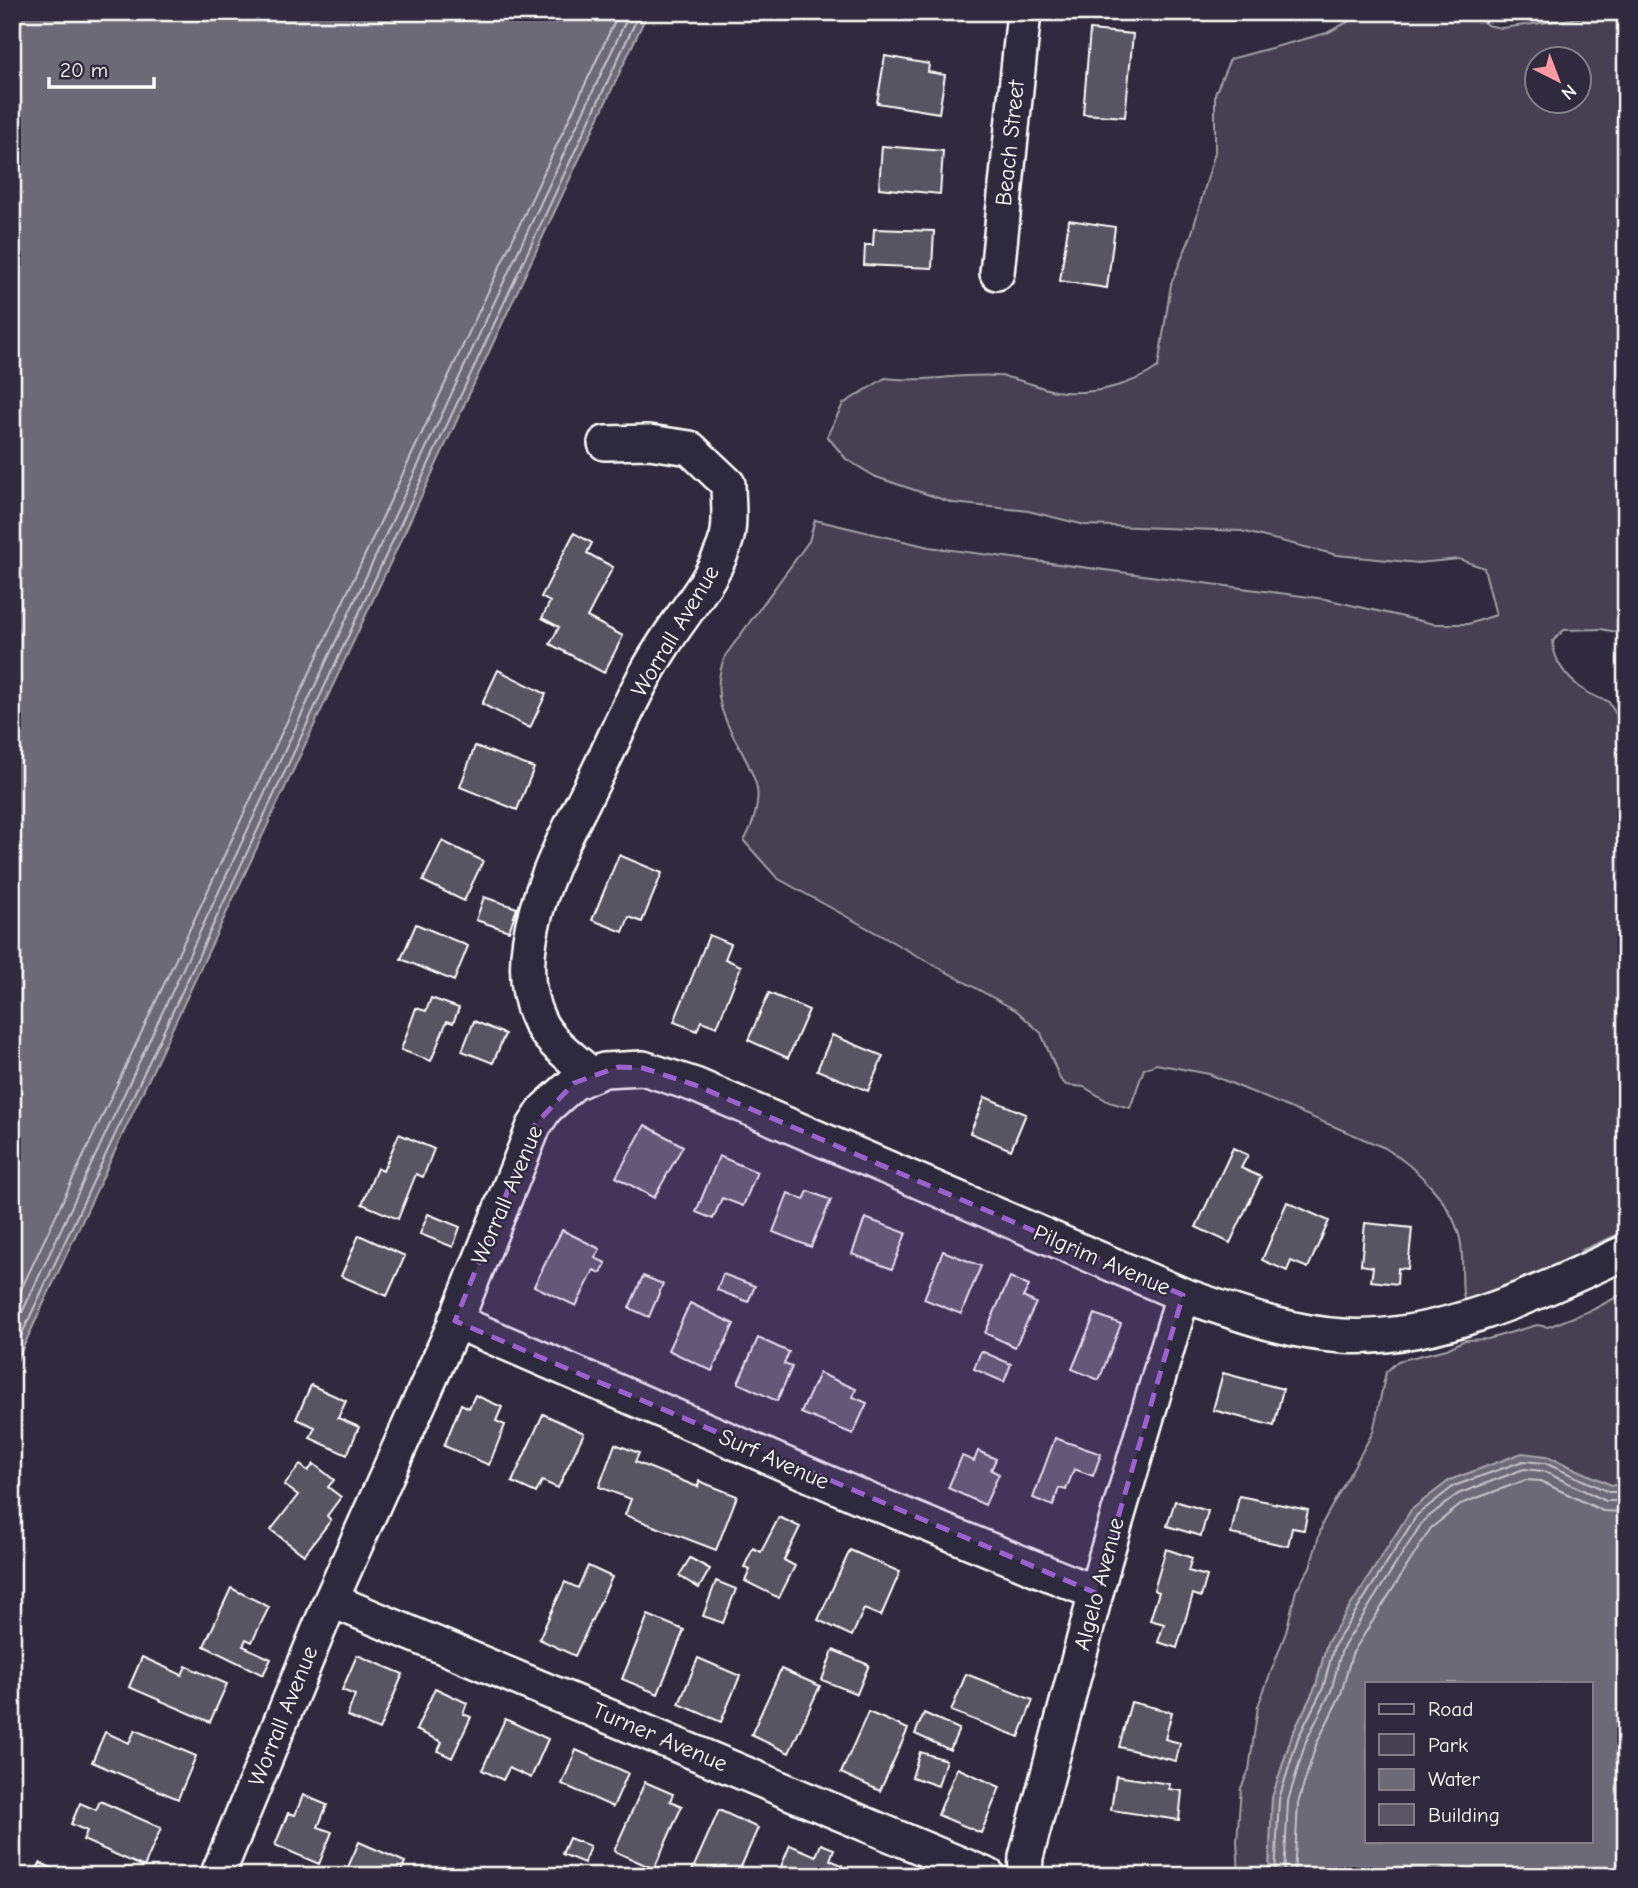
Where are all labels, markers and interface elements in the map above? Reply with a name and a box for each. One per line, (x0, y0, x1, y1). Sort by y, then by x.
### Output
scale bar (49, 46, 154, 90)
north arrow (1522, 46, 1592, 116)
text: 20 m (60, 58, 108, 82)
street label: Beach Street (990, 77, 1030, 207)
text: N (1557, 80, 1581, 104)
street label: Worrall Avenue (625, 560, 725, 702)
street label: Worrall Avenue (466, 1121, 548, 1269)
street label: Pilgrim Avenue (1029, 1219, 1175, 1301)
street label: Surf Avenue (715, 1423, 833, 1495)
street label: Algelo Avenue (1068, 1514, 1130, 1654)
street label: Worrall Avenue (243, 1642, 323, 1790)
legend (1365, 1682, 1592, 1842)
street label: Turner Avenue (588, 1696, 732, 1778)
text: Road (1428, 1697, 1473, 1721)
text: Park (1428, 1733, 1468, 1757)
text: Water (1428, 1767, 1481, 1791)
text: Building (1428, 1803, 1500, 1827)

